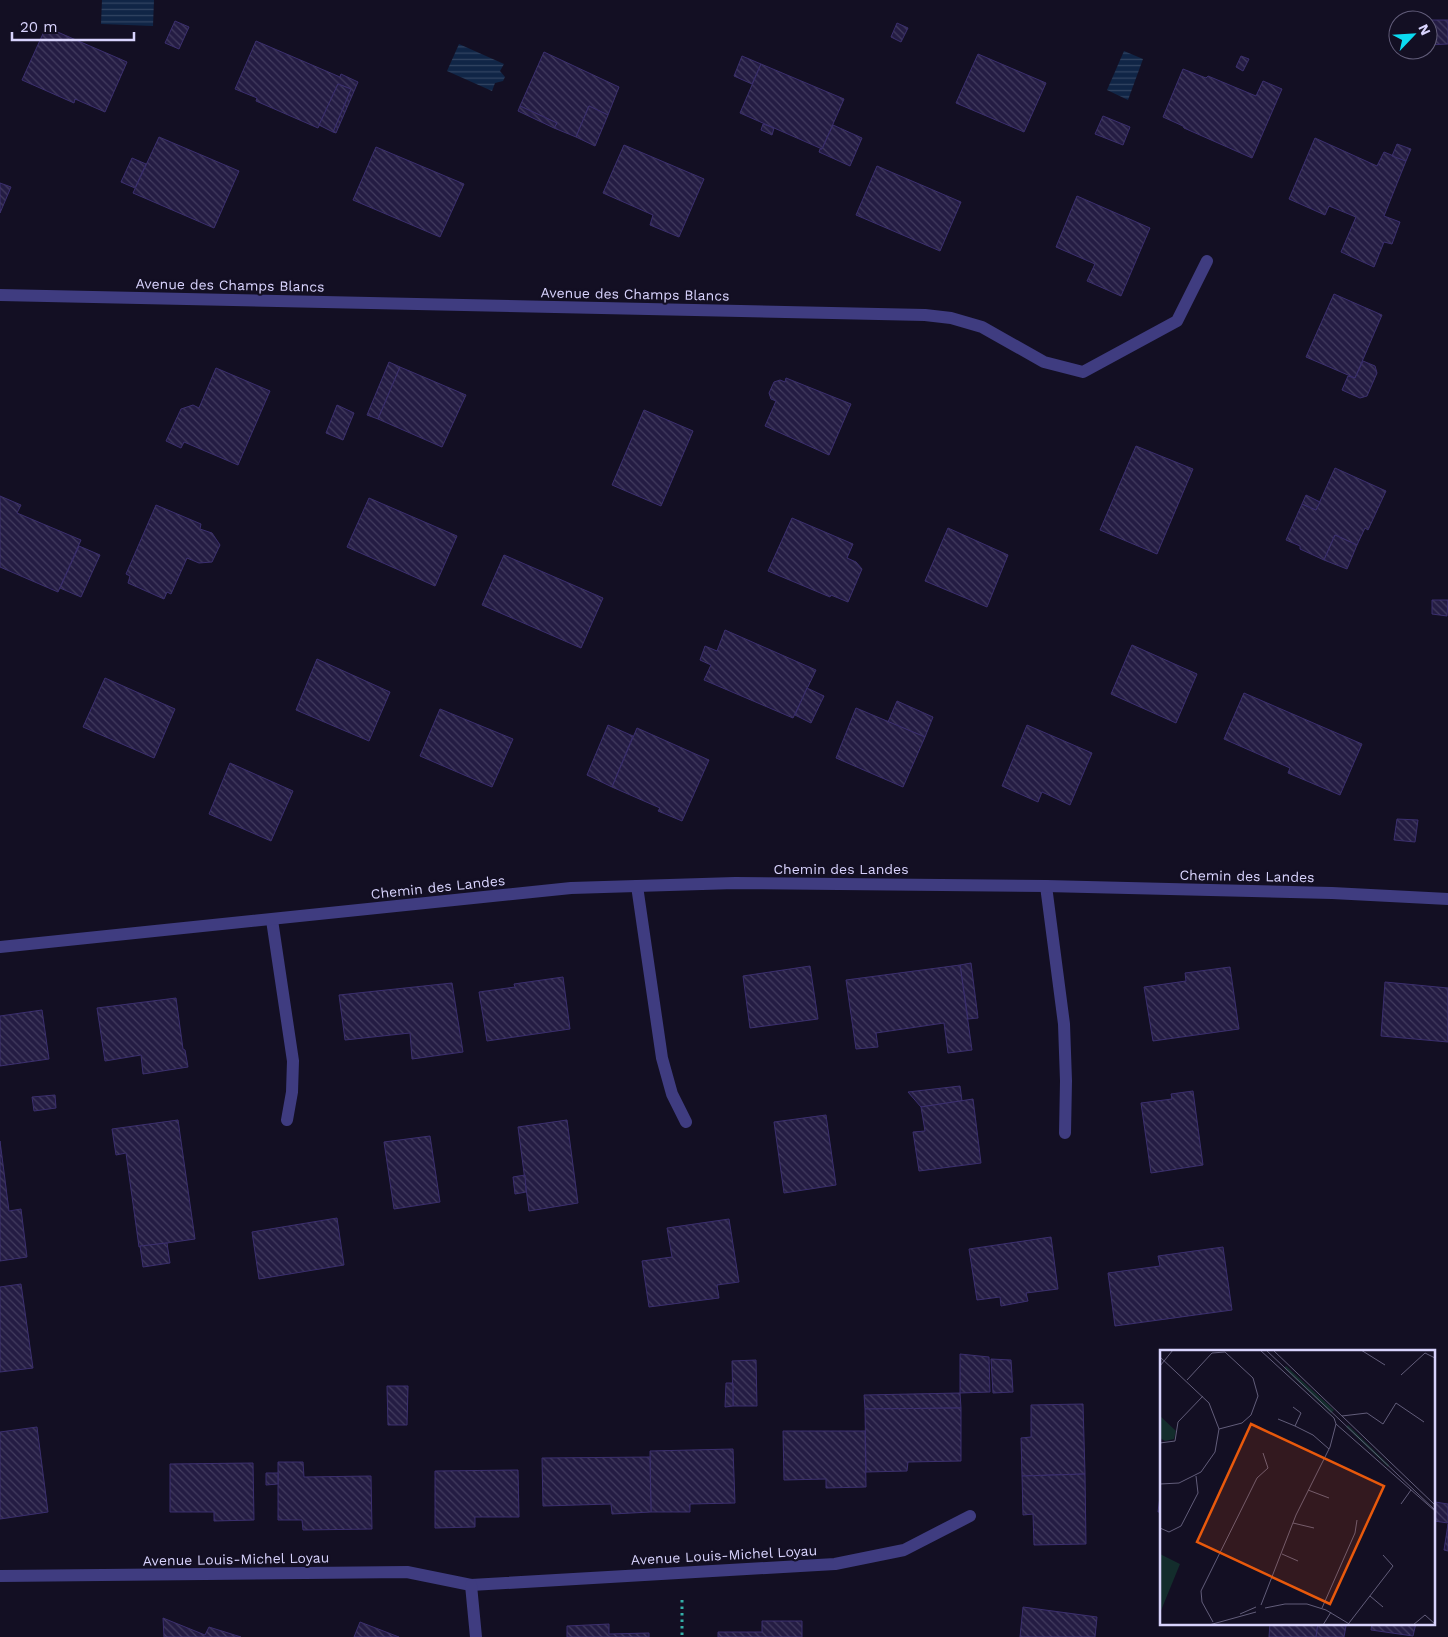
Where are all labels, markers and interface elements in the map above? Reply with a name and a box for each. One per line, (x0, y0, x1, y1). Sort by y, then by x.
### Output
scale bar (12, 10, 135, 42)
north arrow (1388, 10, 1438, 60)
text: 20 m (20, 18, 58, 36)
text: N (1415, 21, 1434, 38)
street label: Avenue des Champs Blancs (135, 275, 325, 295)
street label: Avenue des Champs Blancs (540, 284, 730, 304)
street label: Chemin des Landes (773, 861, 909, 877)
street label: Chemin des Landes (1179, 867, 1315, 885)
street label: Chemin des Landes (370, 872, 506, 902)
inset map (1160, 1350, 1436, 1624)
street label: Avenue Louis-Michel Loyau (630, 1542, 818, 1568)
street label: Avenue Louis-Michel Loyau (143, 1549, 329, 1569)

